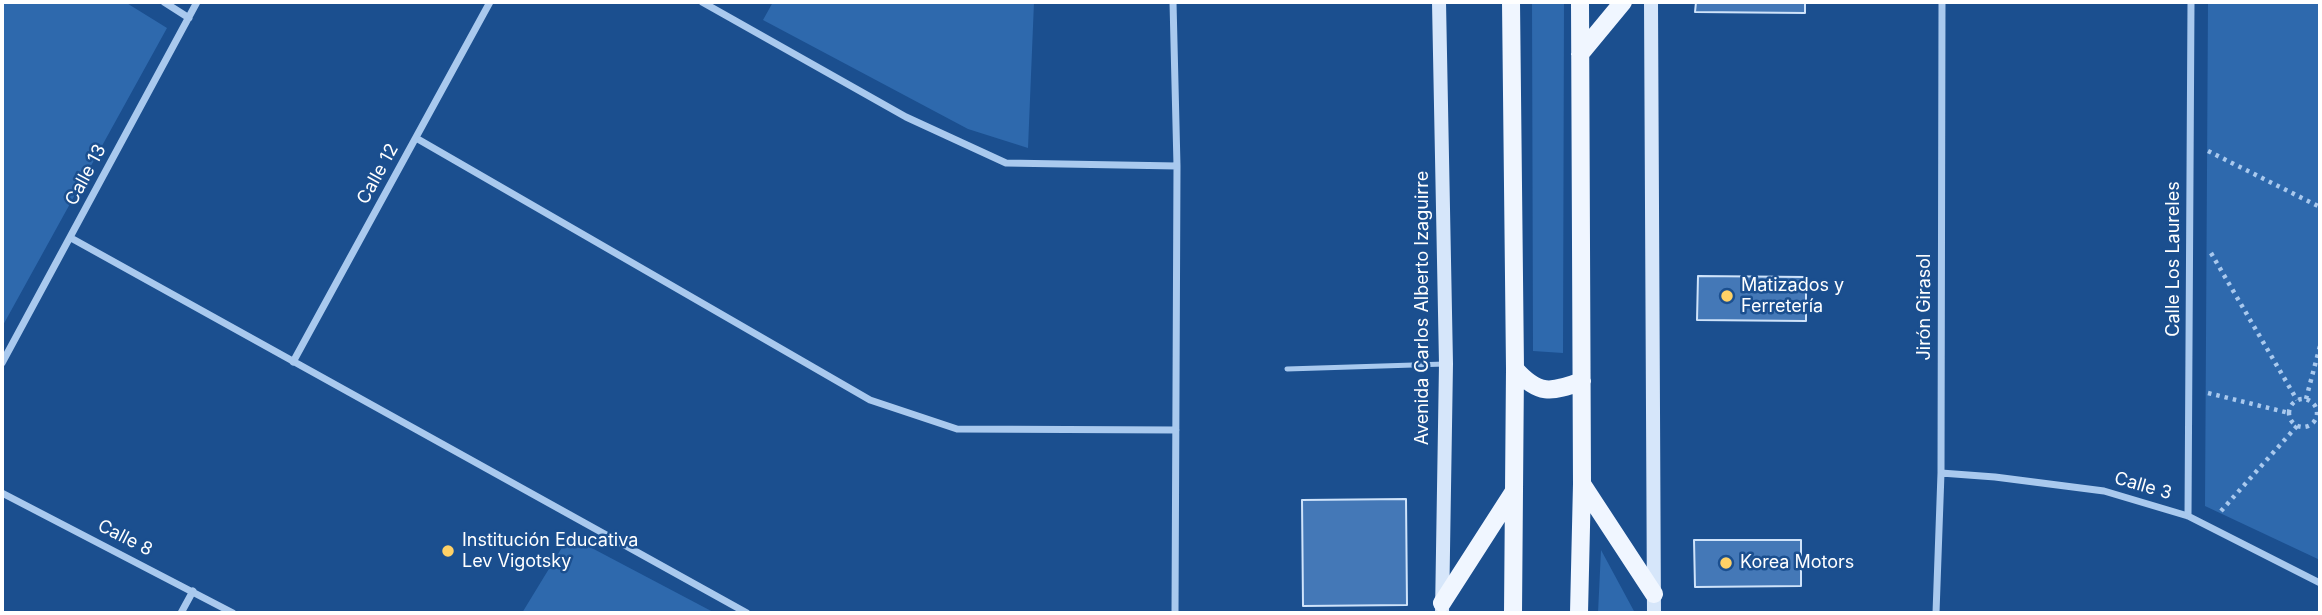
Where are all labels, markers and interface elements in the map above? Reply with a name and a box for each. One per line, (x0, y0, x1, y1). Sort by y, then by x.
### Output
street label: Calle 12 (353, 140, 403, 208)
street label: Calle 13 (61, 141, 111, 209)
street label: Avenida Carlos Alberto Izaguirre (1412, 171, 1434, 445)
street label: Calle Los Laureles (2163, 181, 2185, 337)
street label: Jirón Girasol (1914, 254, 1936, 360)
place label: Matizados y Ferretería (1741, 275, 1844, 318)
marker: Matizados y Ferretería (1719, 288, 1735, 304)
street label: Calle 3 (2112, 468, 2174, 504)
street label: Calle 8 (94, 515, 156, 561)
place label: Institución Educativa Lev Vigotsky (462, 530, 638, 572)
marker: Institución Educativa Lev Vigotsky (440, 543, 456, 559)
place label: Korea Motors (1740, 552, 1854, 574)
marker: Korea Motors (1718, 555, 1734, 571)

